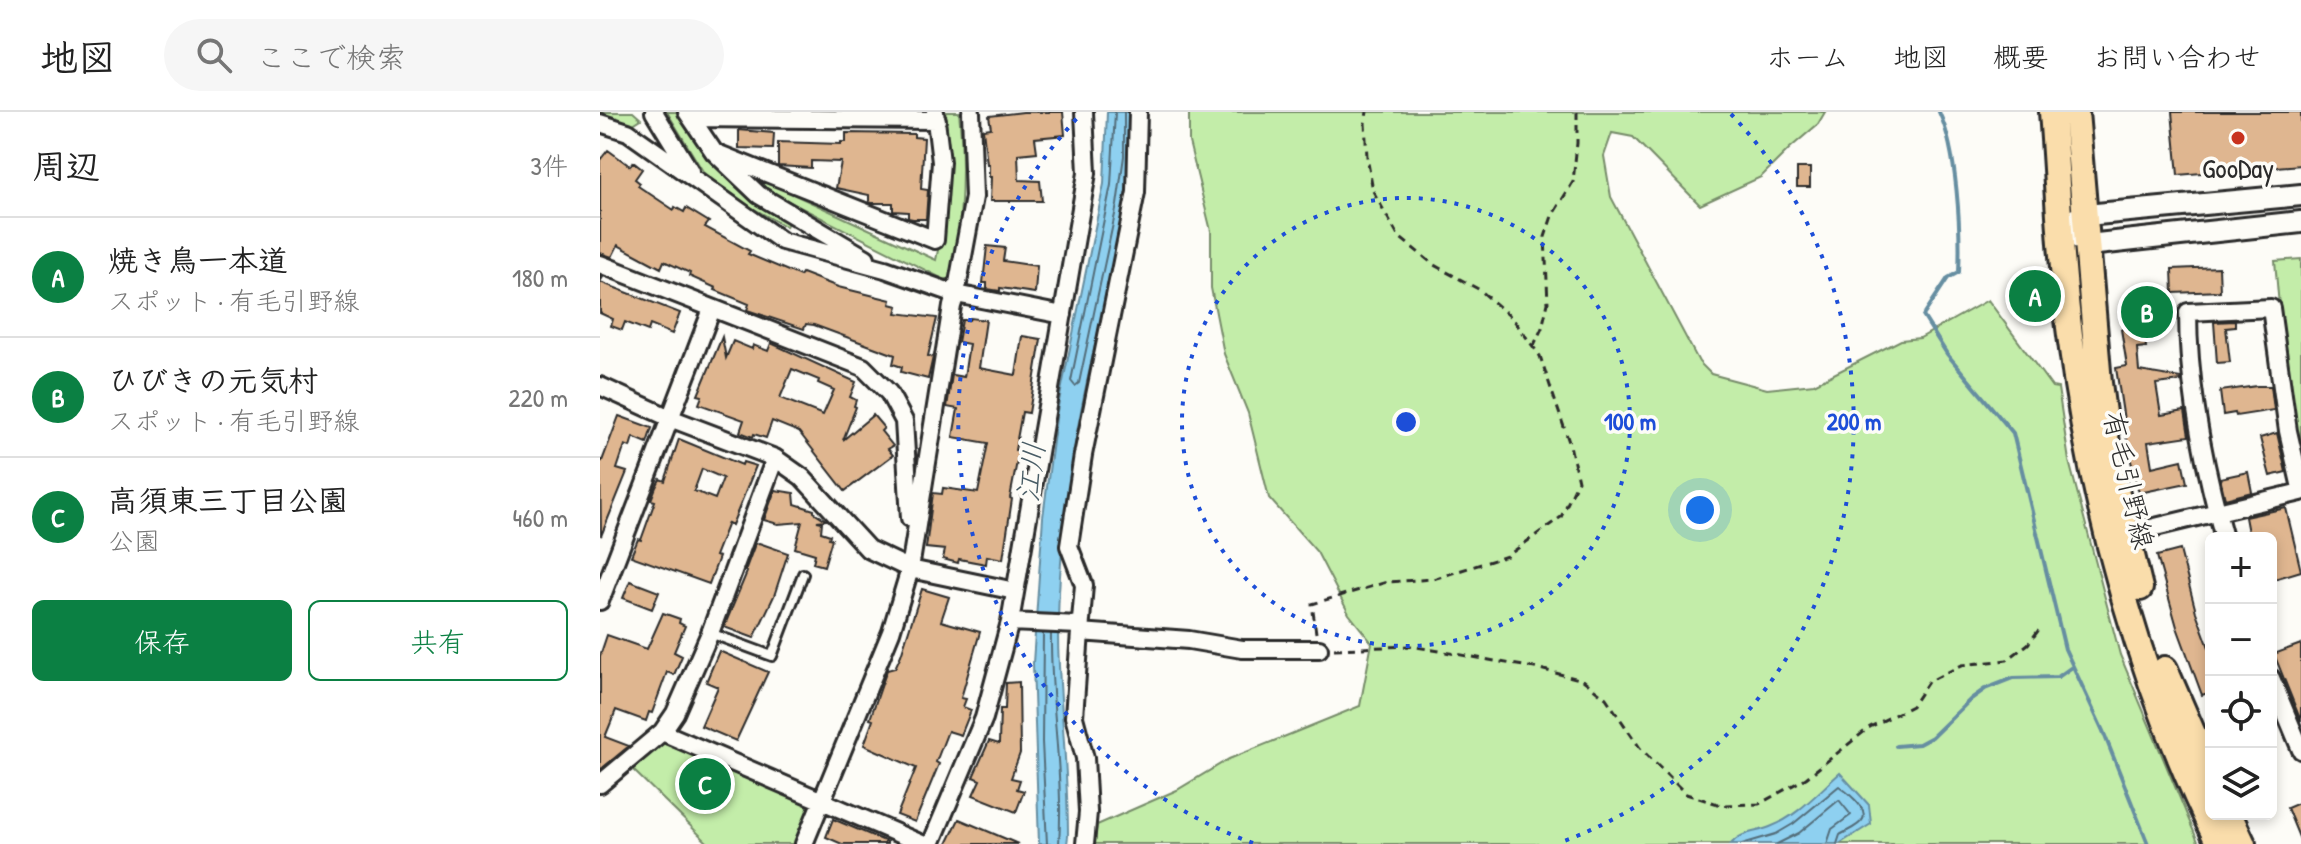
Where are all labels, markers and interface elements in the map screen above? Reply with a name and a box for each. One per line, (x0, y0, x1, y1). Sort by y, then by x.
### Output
search box (164, 19, 724, 91)
text: 地図 (40, 31, 116, 83)
icon: search (192, 33, 236, 77)
text: ここで検索 (256, 37, 406, 77)
text: ホーム (1766, 38, 1849, 76)
text: 地図 (1893, 38, 1949, 76)
text: 概要 (1993, 38, 2049, 76)
text: お問い合わせ (2093, 38, 2261, 76)
marker: GooDay (2229, 129, 2247, 147)
text: 周辺 (32, 143, 100, 189)
text: 3件 (530, 148, 568, 183)
place label: GooDay (2202, 149, 2274, 187)
text: 焼き鳥一本道 (108, 240, 288, 280)
text: A (52, 260, 64, 295)
text: 180 m (512, 260, 568, 295)
pin: A (2009, 266, 2061, 326)
pin: B (2121, 282, 2173, 342)
text: スポット · 有毛引野線 (108, 283, 359, 318)
text: ひびきの元気村 (108, 360, 318, 400)
text: B (51, 380, 65, 415)
text: 220 m (508, 380, 568, 415)
text: スポット · 有毛引野線 (108, 403, 359, 438)
text: 100 m (1604, 405, 1656, 437)
text: 200 m (1827, 405, 1881, 437)
centre of rings (1392, 408, 1420, 436)
street label: 有毛引野線 (2095, 408, 2163, 552)
water label: 江川 (1006, 440, 1054, 504)
text: 高須東三丁目公園 (108, 480, 348, 520)
your location (1680, 490, 1720, 530)
text: C (51, 500, 65, 535)
text: 460 m (513, 500, 568, 535)
text: 公園 (108, 523, 160, 558)
map controls (2205, 532, 2277, 820)
button: + (2205, 532, 2277, 604)
button: 保存 (32, 600, 292, 681)
button: 共有 (308, 600, 568, 681)
button: − (2205, 604, 2277, 676)
button: locate (2205, 676, 2277, 748)
button: layers (2205, 748, 2277, 820)
pin: C (679, 754, 731, 814)

